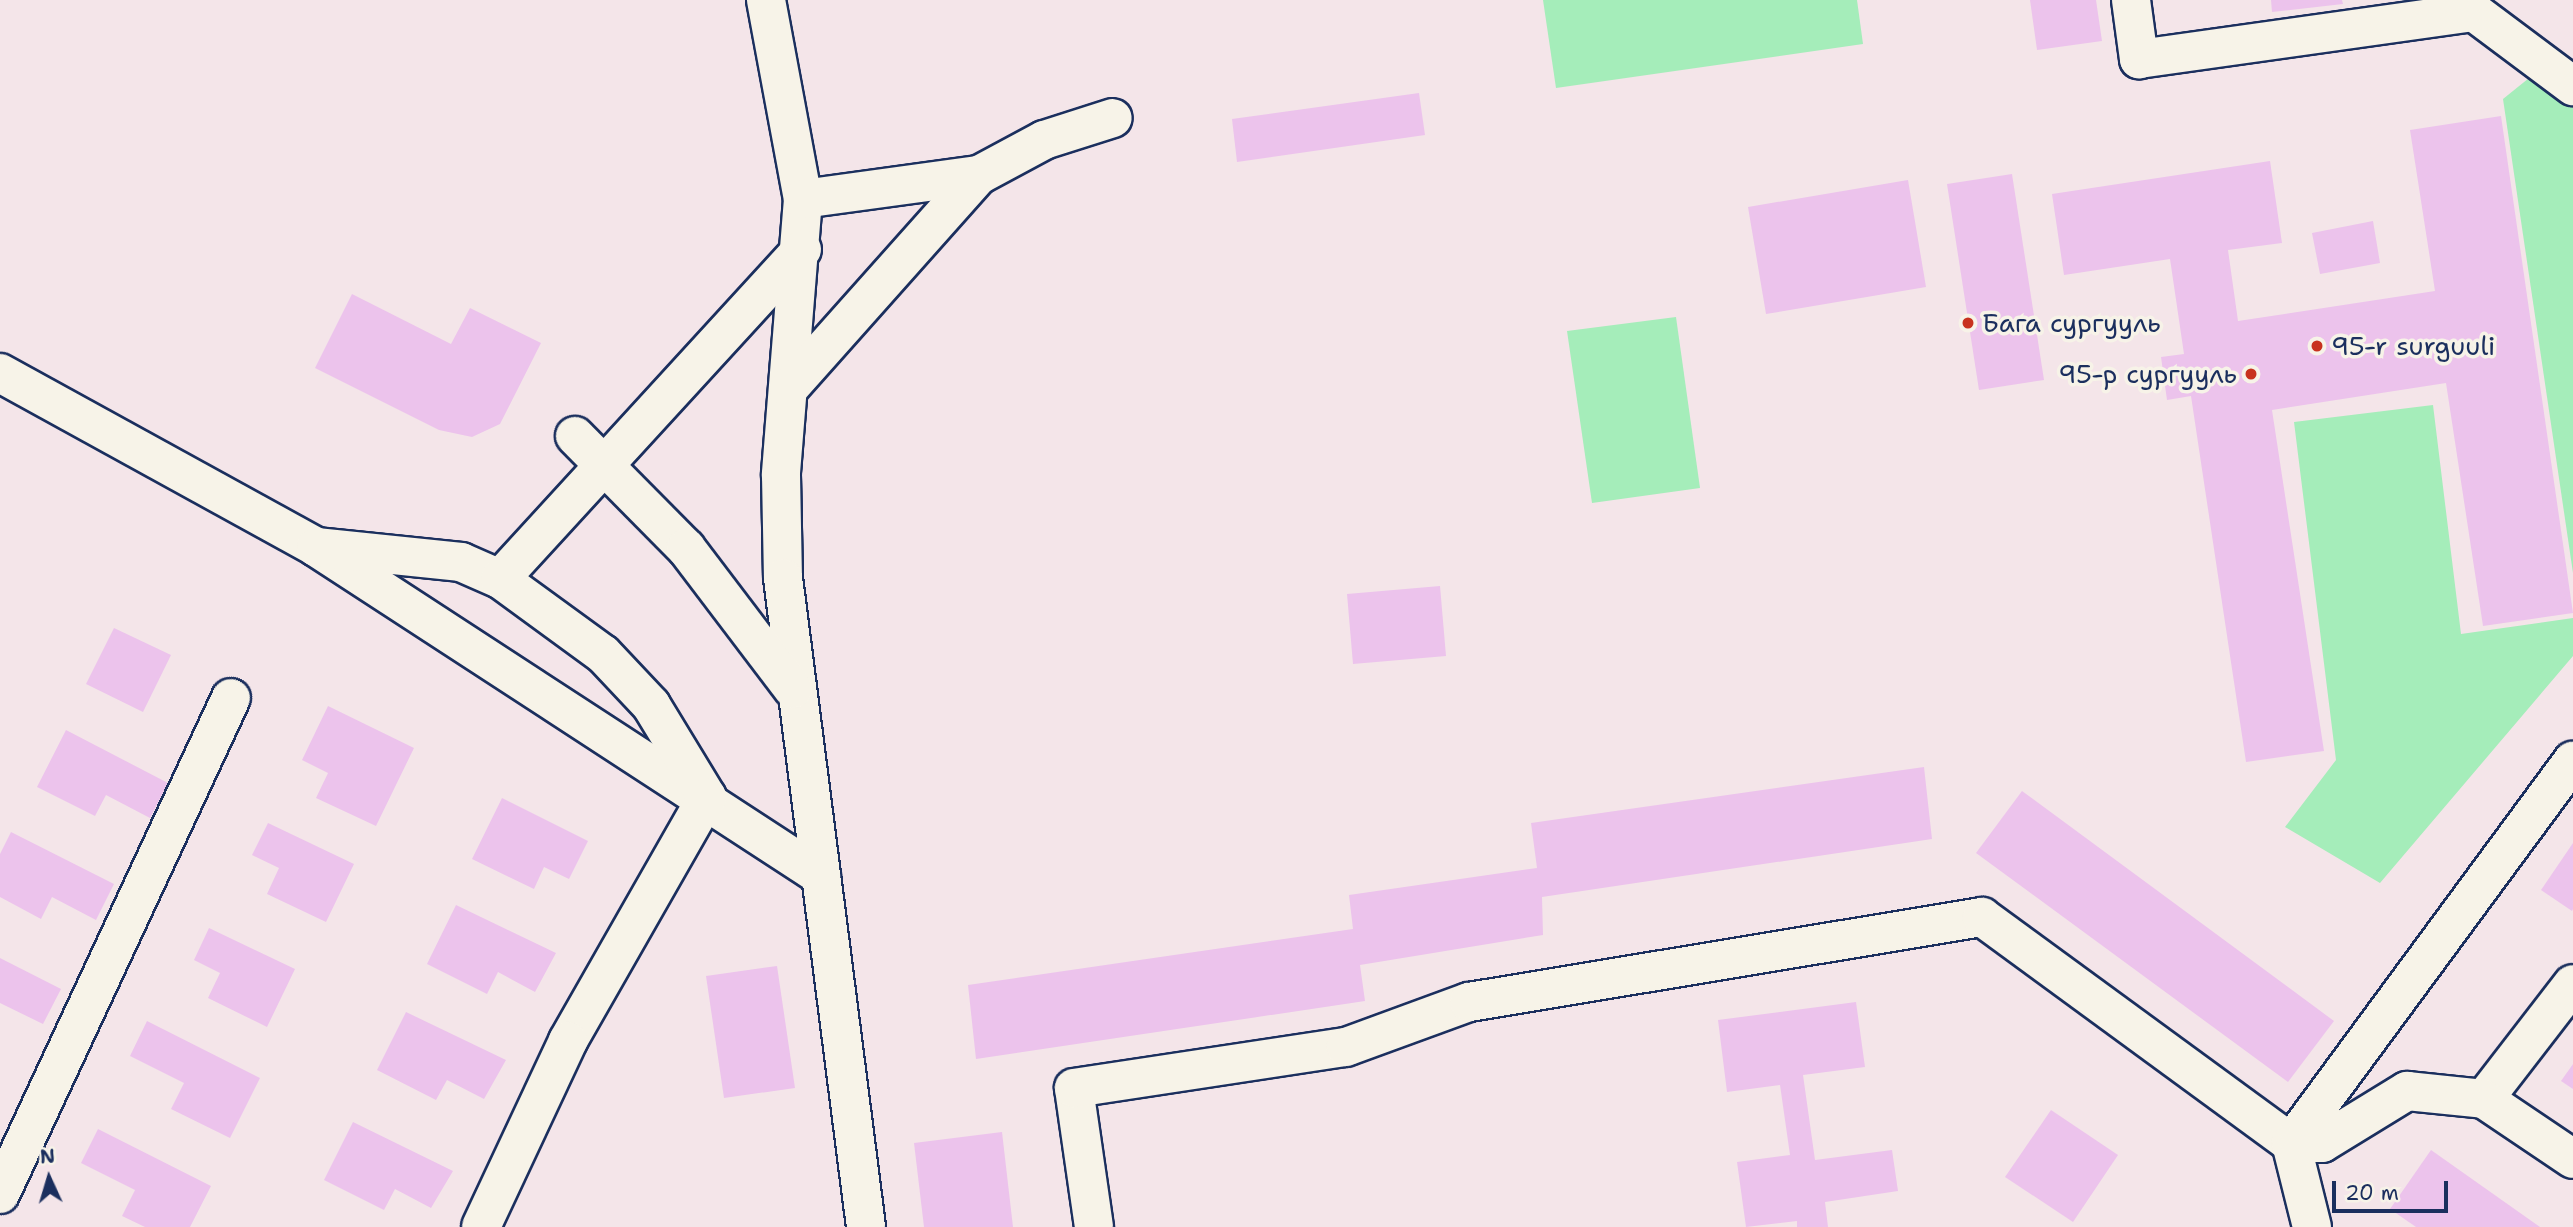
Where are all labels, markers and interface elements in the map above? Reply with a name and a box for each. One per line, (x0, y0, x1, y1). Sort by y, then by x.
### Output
place label: Бага сургууль (1982, 307, 2161, 339)
marker: Бага сургууль (1960, 315, 1976, 331)
place label: 95-r surguuli (2331, 330, 2496, 362)
marker: 95-r surguuli (2309, 338, 2325, 354)
place label: 95-р сургууль (2058, 358, 2237, 390)
marker: 95-р сургууль (2243, 366, 2259, 382)
north arrow (14, 1143, 84, 1213)
text: N (39, 1144, 56, 1170)
scale bar (2335, 1168, 2450, 1212)
text: 20 m (2345, 1179, 2399, 1207)

